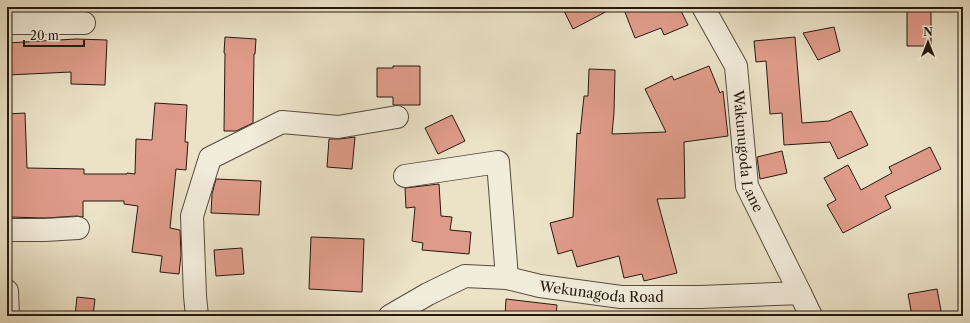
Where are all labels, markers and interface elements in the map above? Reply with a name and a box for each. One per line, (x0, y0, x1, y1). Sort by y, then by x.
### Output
scale bar (24, 22, 84, 48)
north arrow (908, 22, 948, 62)
text: N (923, 25, 933, 39)
text: 20 m (30, 28, 59, 43)
street label: Wakunugoda Lane (729, 88, 768, 215)
street label: Wekunagoda Road (537, 277, 664, 306)

